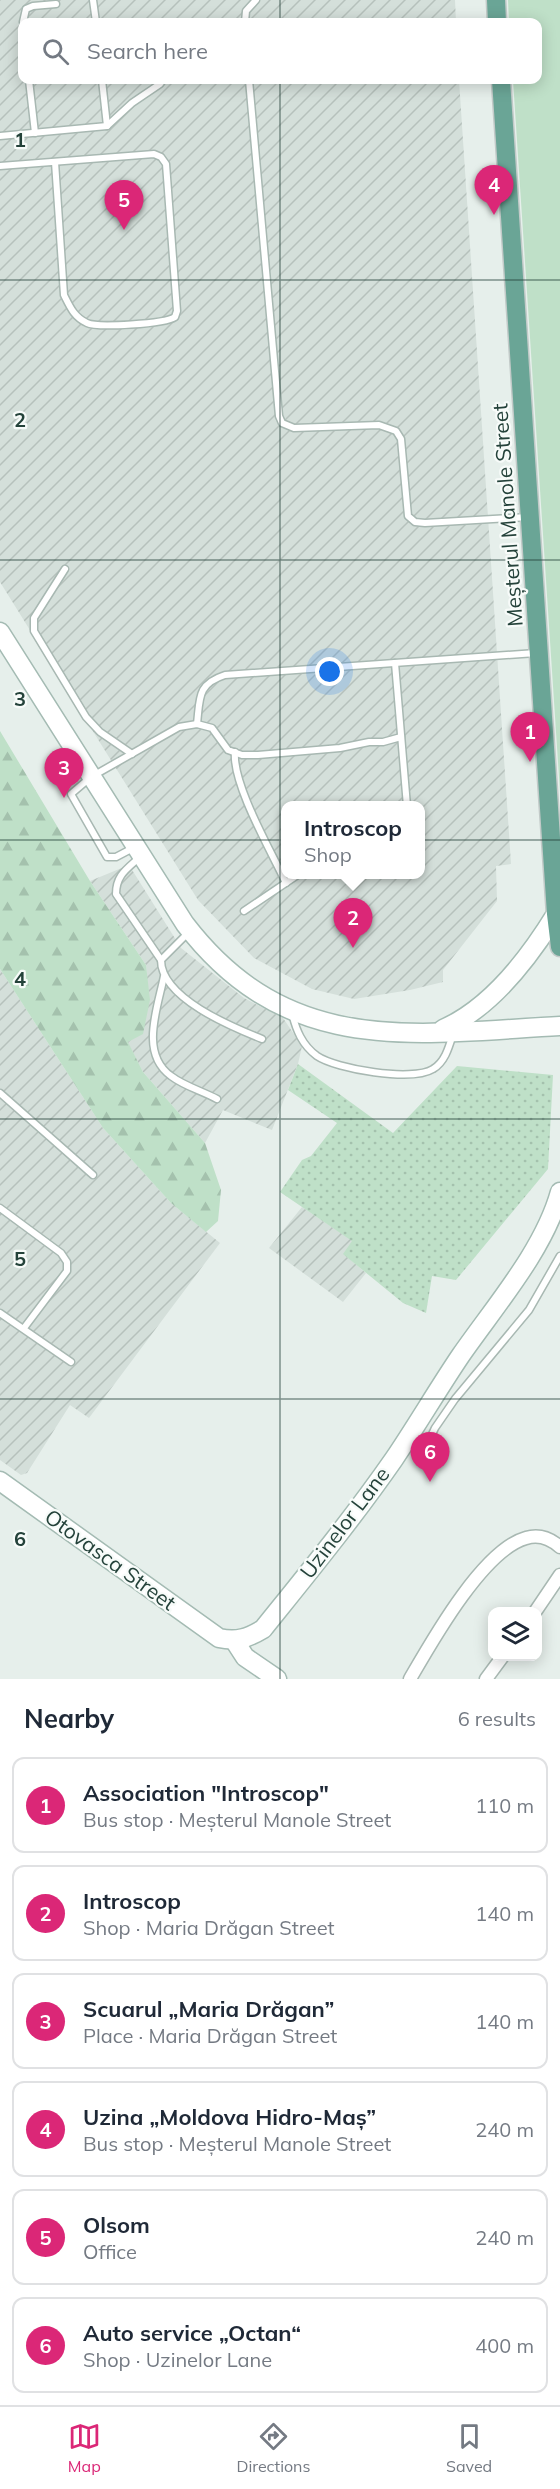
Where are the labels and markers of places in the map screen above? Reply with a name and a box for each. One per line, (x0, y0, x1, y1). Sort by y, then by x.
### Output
pin: 4 (474, 166, 514, 215)
pin: 5 (104, 180, 144, 230)
pin: 1 (510, 712, 550, 762)
pin: 3 (44, 748, 84, 798)
pin: 2 (334, 898, 372, 948)
pin: 6 (410, 1432, 450, 1482)

